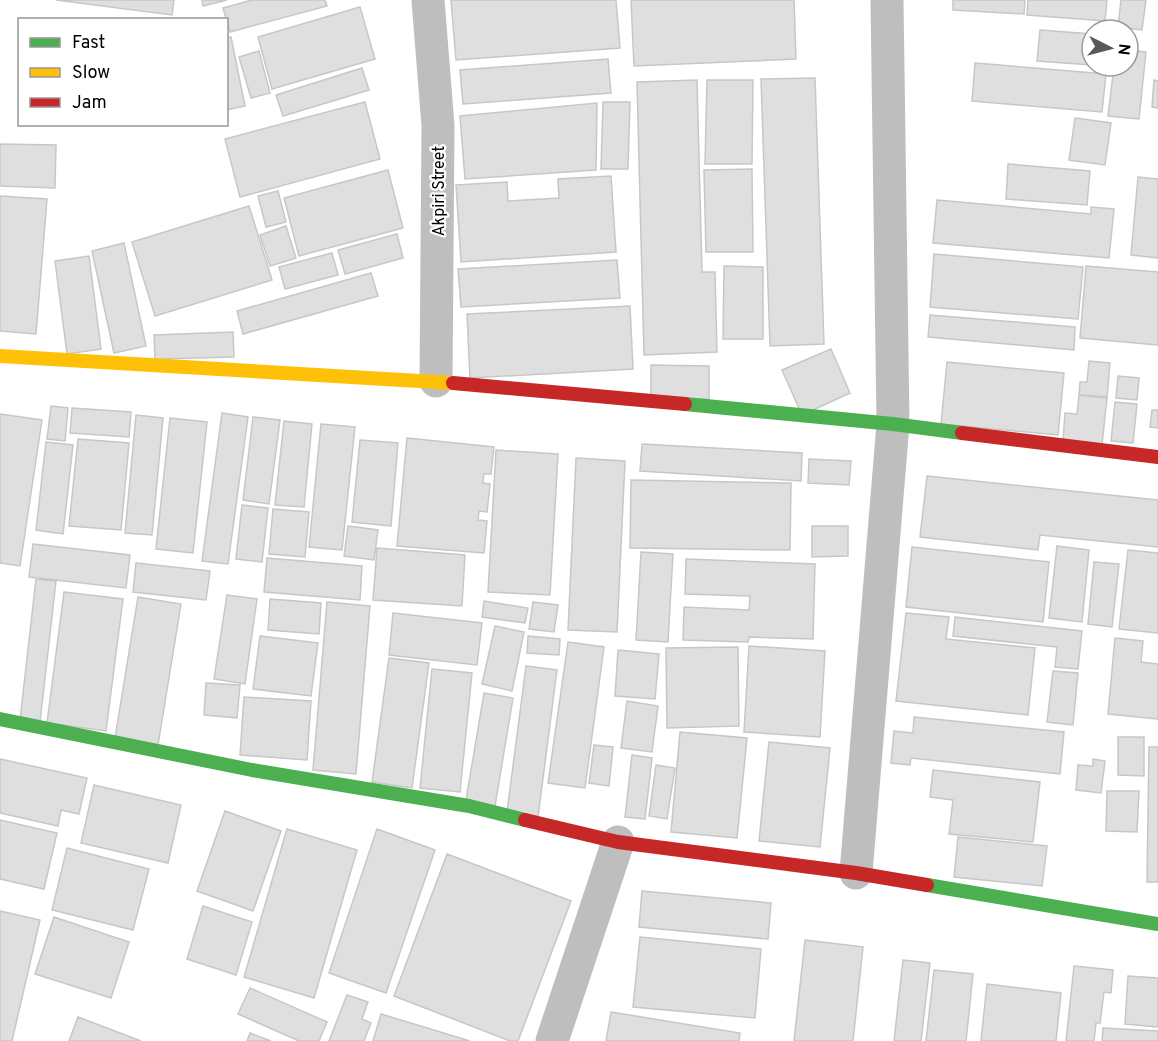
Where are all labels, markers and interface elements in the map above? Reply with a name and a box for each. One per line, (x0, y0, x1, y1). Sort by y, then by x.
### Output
legend (18, 18, 228, 126)
north arrow (1080, 18, 1140, 78)
text: Fast (72, 32, 105, 55)
text: N (1112, 43, 1133, 56)
text: Slow (72, 62, 110, 85)
text: Jam (72, 92, 107, 115)
street label: Akpiri Street (430, 146, 450, 236)

